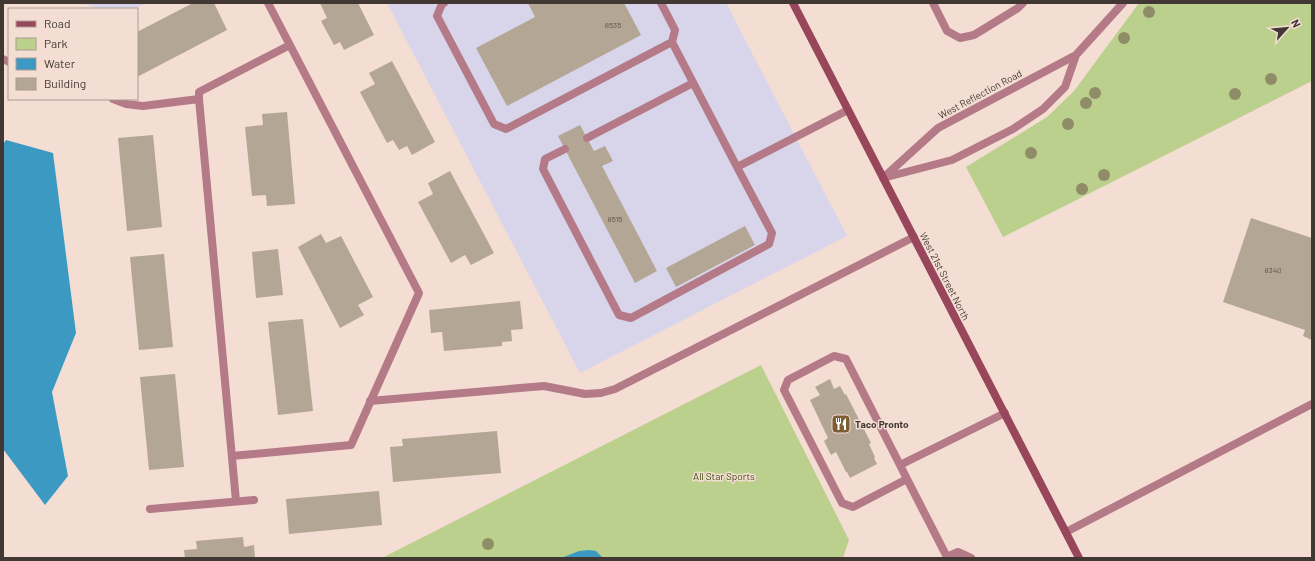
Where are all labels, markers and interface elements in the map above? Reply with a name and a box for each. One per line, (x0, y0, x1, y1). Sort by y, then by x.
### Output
legend (8, 8, 138, 100)
north arrow (1267, 8, 1307, 48)
text: Road (44, 16, 71, 30)
text: N (1289, 17, 1304, 29)
house number: 8535 (605, 20, 621, 30)
text: Park (44, 36, 68, 50)
text: Water (44, 56, 76, 70)
street label: West Reflection Road (936, 67, 1024, 121)
text: Building (44, 76, 86, 90)
house number: 8515 (608, 214, 622, 224)
street label: West 21st Street North (918, 230, 972, 322)
house number: 8340 (1264, 265, 1282, 275)
restaurant icon: Taco Pronto (830, 413, 852, 435)
place label: Taco Pronto (855, 418, 909, 430)
park label: All Star Sports (693, 470, 755, 482)

